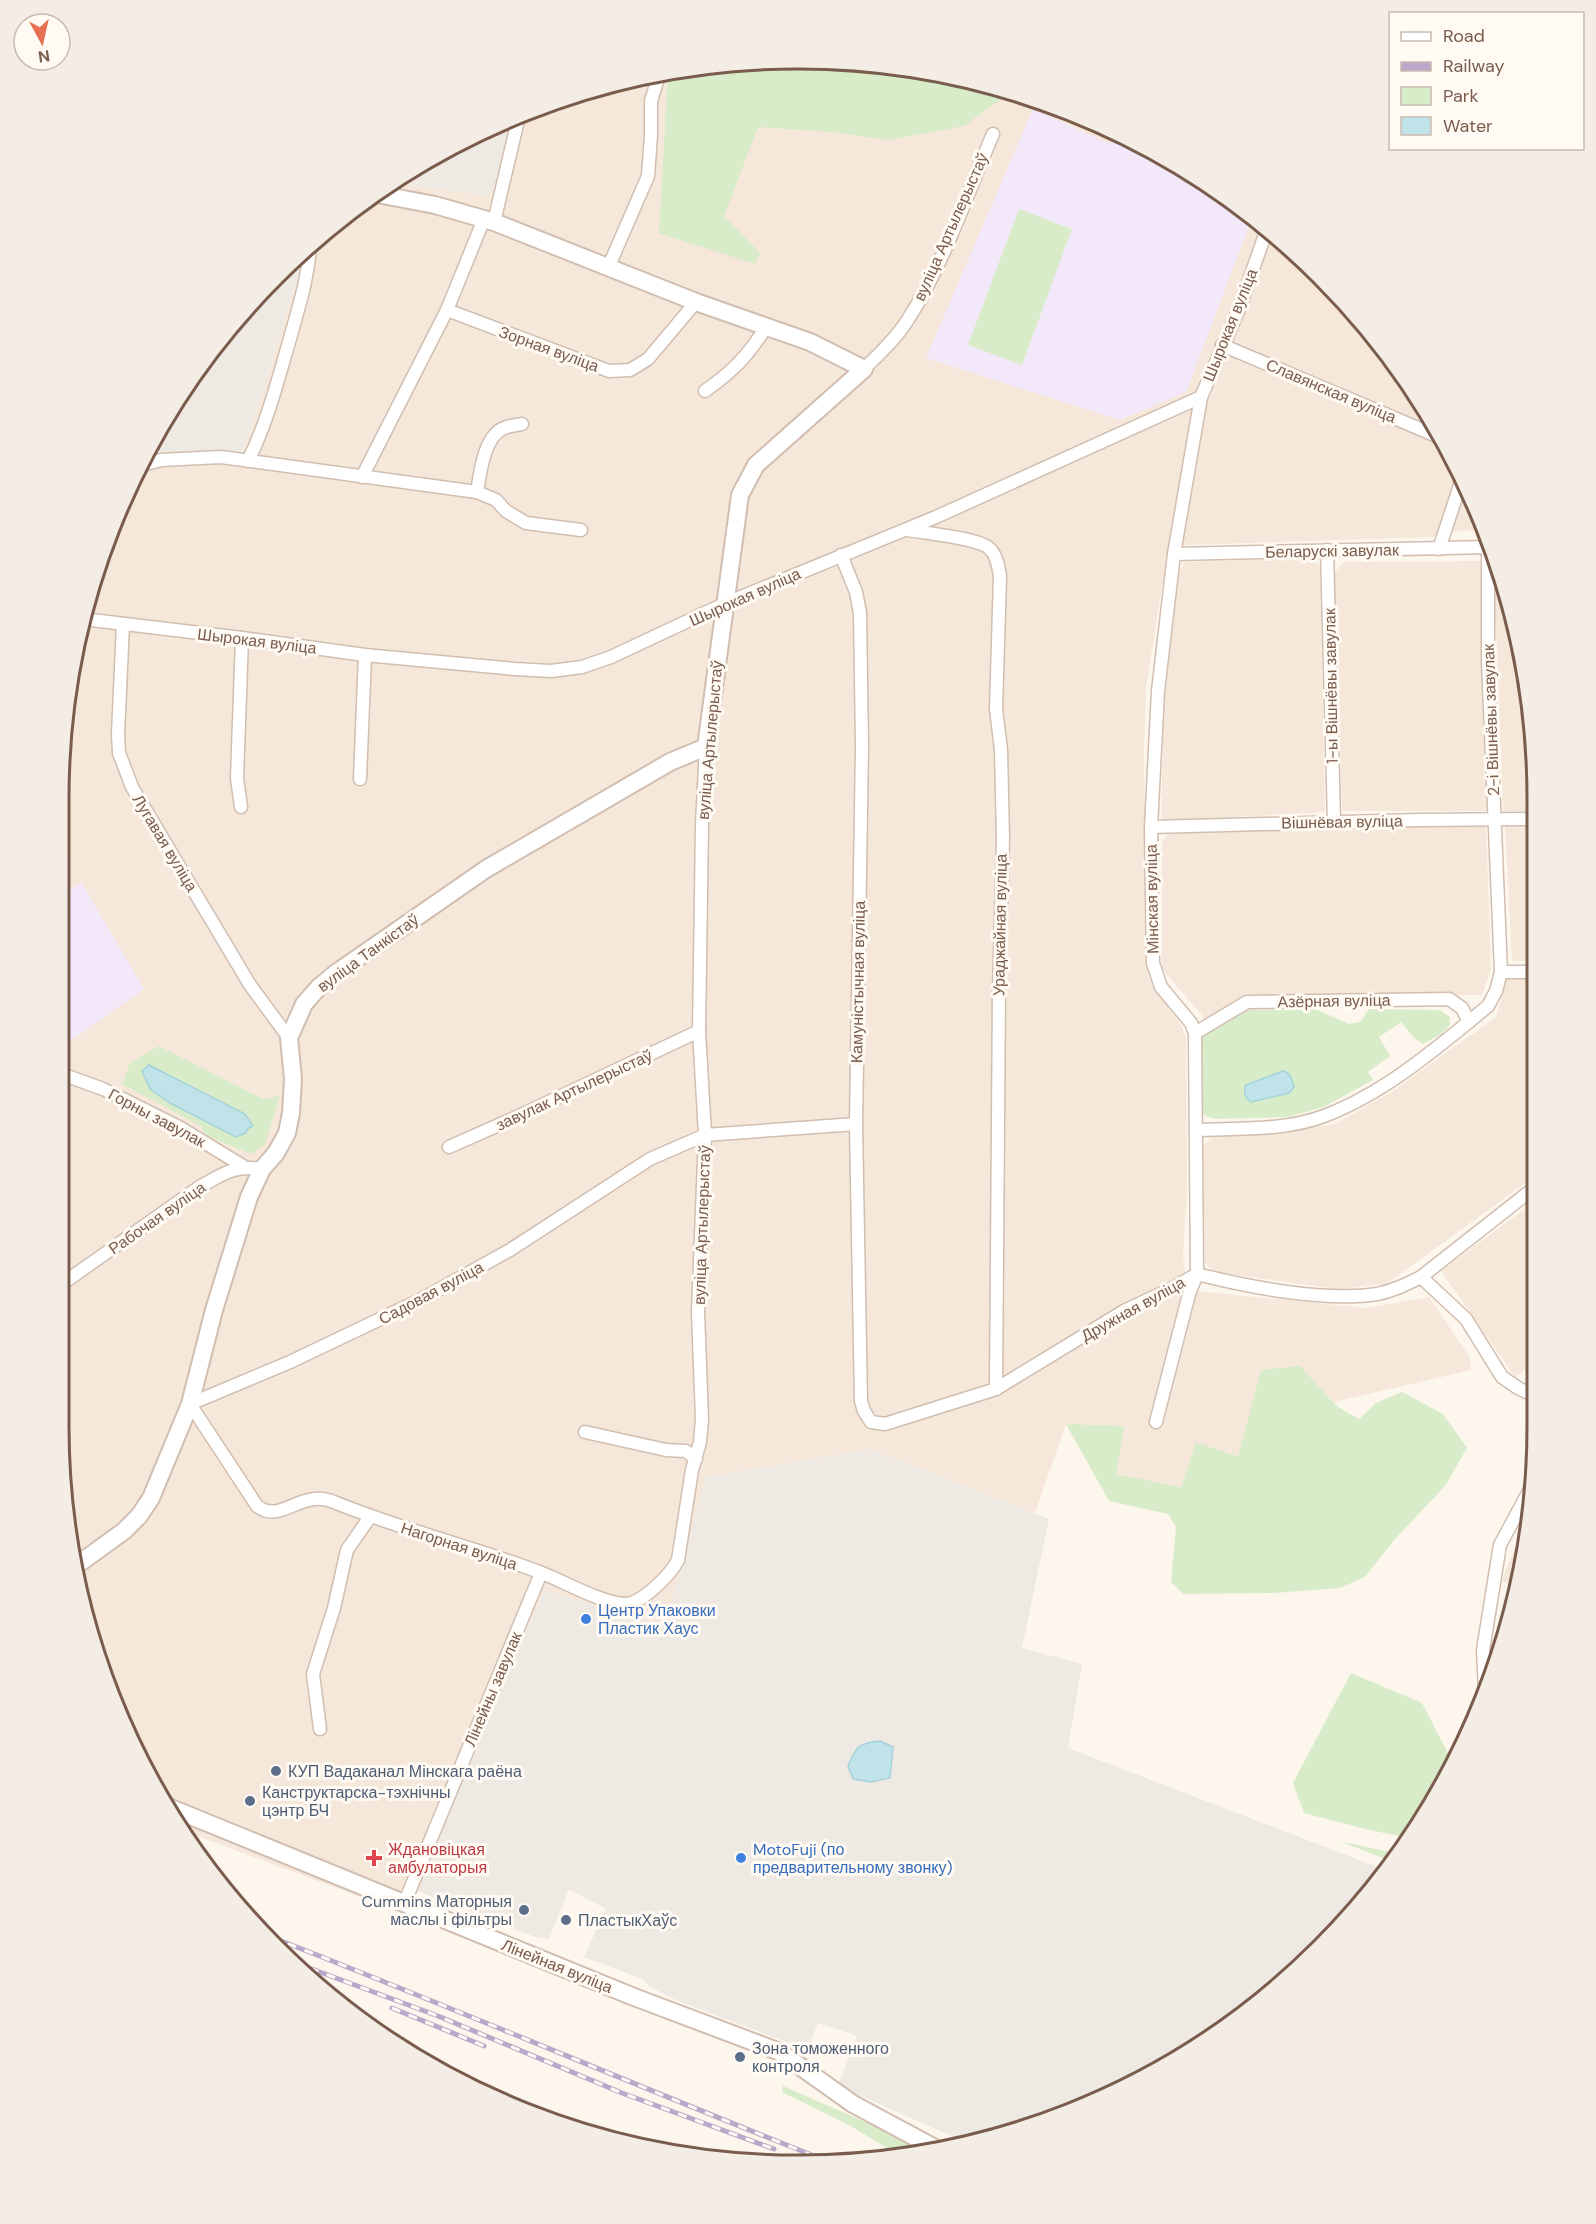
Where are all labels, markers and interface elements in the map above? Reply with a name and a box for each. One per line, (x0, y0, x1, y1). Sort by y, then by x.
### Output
north arrow (12, 12, 72, 72)
legend (1389, 12, 1584, 150)
text: Road (1443, 24, 1485, 48)
text: N (37, 45, 51, 68)
text: Railway (1443, 54, 1505, 78)
text: Park (1443, 84, 1479, 108)
text: Water (1443, 114, 1493, 138)
street label: вуліца Артылерыстаў (909, 150, 993, 304)
street label: Шырокая вуліца (1198, 265, 1262, 385)
street label: Зорная вуліца (496, 321, 602, 377)
street label: Славянская вуліца (1263, 354, 1399, 428)
street label: Беларускі завулак (1265, 539, 1400, 563)
street label: Шырокая вуліца (686, 563, 804, 631)
street label: 1-ы Вішнёвы завулак (1319, 607, 1343, 764)
street label: Шырокая вуліца (196, 623, 318, 659)
street label: 2-і Вішнёвы завулак (1478, 643, 1504, 796)
street label: вуліца Артылерыстаў (693, 660, 727, 820)
street label: Лугавая вуліца (128, 790, 202, 896)
street label: Вішнёвая вуліца (1281, 810, 1403, 834)
street label: Мінская вуліца (1141, 844, 1163, 954)
street label: Ураджайная вуліца (988, 853, 1012, 996)
street label: Камуністычная вуліца (846, 901, 870, 1063)
street label: вуліца Танкістаў (313, 909, 423, 997)
street label: Азёрная вуліца (1277, 990, 1391, 1012)
street label: завулак Артылерыстаў (492, 1045, 656, 1135)
street label: Горны завулак (105, 1084, 210, 1153)
street label: вуліца Артылерыстаў (689, 1145, 715, 1305)
street label: Рабочая вуліца (104, 1177, 210, 1259)
street label: Садовая вуліца (375, 1257, 487, 1329)
street label: Дружная вуліца (1077, 1272, 1189, 1346)
street label: Нагорная вуліца (398, 1517, 520, 1575)
place label: Центр Упаковки Пластик Хаус (598, 1600, 716, 1639)
marker: Центр Упаковки Пластик Хаус (579, 1612, 593, 1626)
street label: Лінейны завулак (459, 1628, 527, 1750)
place label: КУП Вадаканал Мінскага раёна (288, 1761, 522, 1782)
marker: КУП Вадаканал Мінскага раёна (269, 1764, 283, 1778)
place label: Канструктарска-тэхнічны цэнтр БЧ (262, 1782, 451, 1821)
marker: Канструктарска-тэхнічны цэнтр БЧ (243, 1794, 257, 1808)
place label: Ждановіцкая амбулаторыя (388, 1839, 487, 1878)
place label: MotoFuji (по предварительному звонку) (753, 1839, 952, 1878)
marker: Ждановіцкая амбулаторыя (365, 1849, 383, 1867)
marker: MotoFuji (по предварительному звонку) (734, 1851, 748, 1865)
place label: Cummins Маторныя маслы і фільтры (362, 1891, 512, 1930)
marker: Cummins Маторныя маслы і фільтры (517, 1903, 531, 1917)
place label: ПластыкХаўс (578, 1910, 677, 1931)
marker: ПластыкХаўс (559, 1913, 573, 1927)
street label: Лінейная вуліца (498, 1934, 616, 1998)
place label: Зона томоженного контроля (752, 2038, 889, 2077)
marker: Зона томоженного контроля (733, 2050, 747, 2064)

